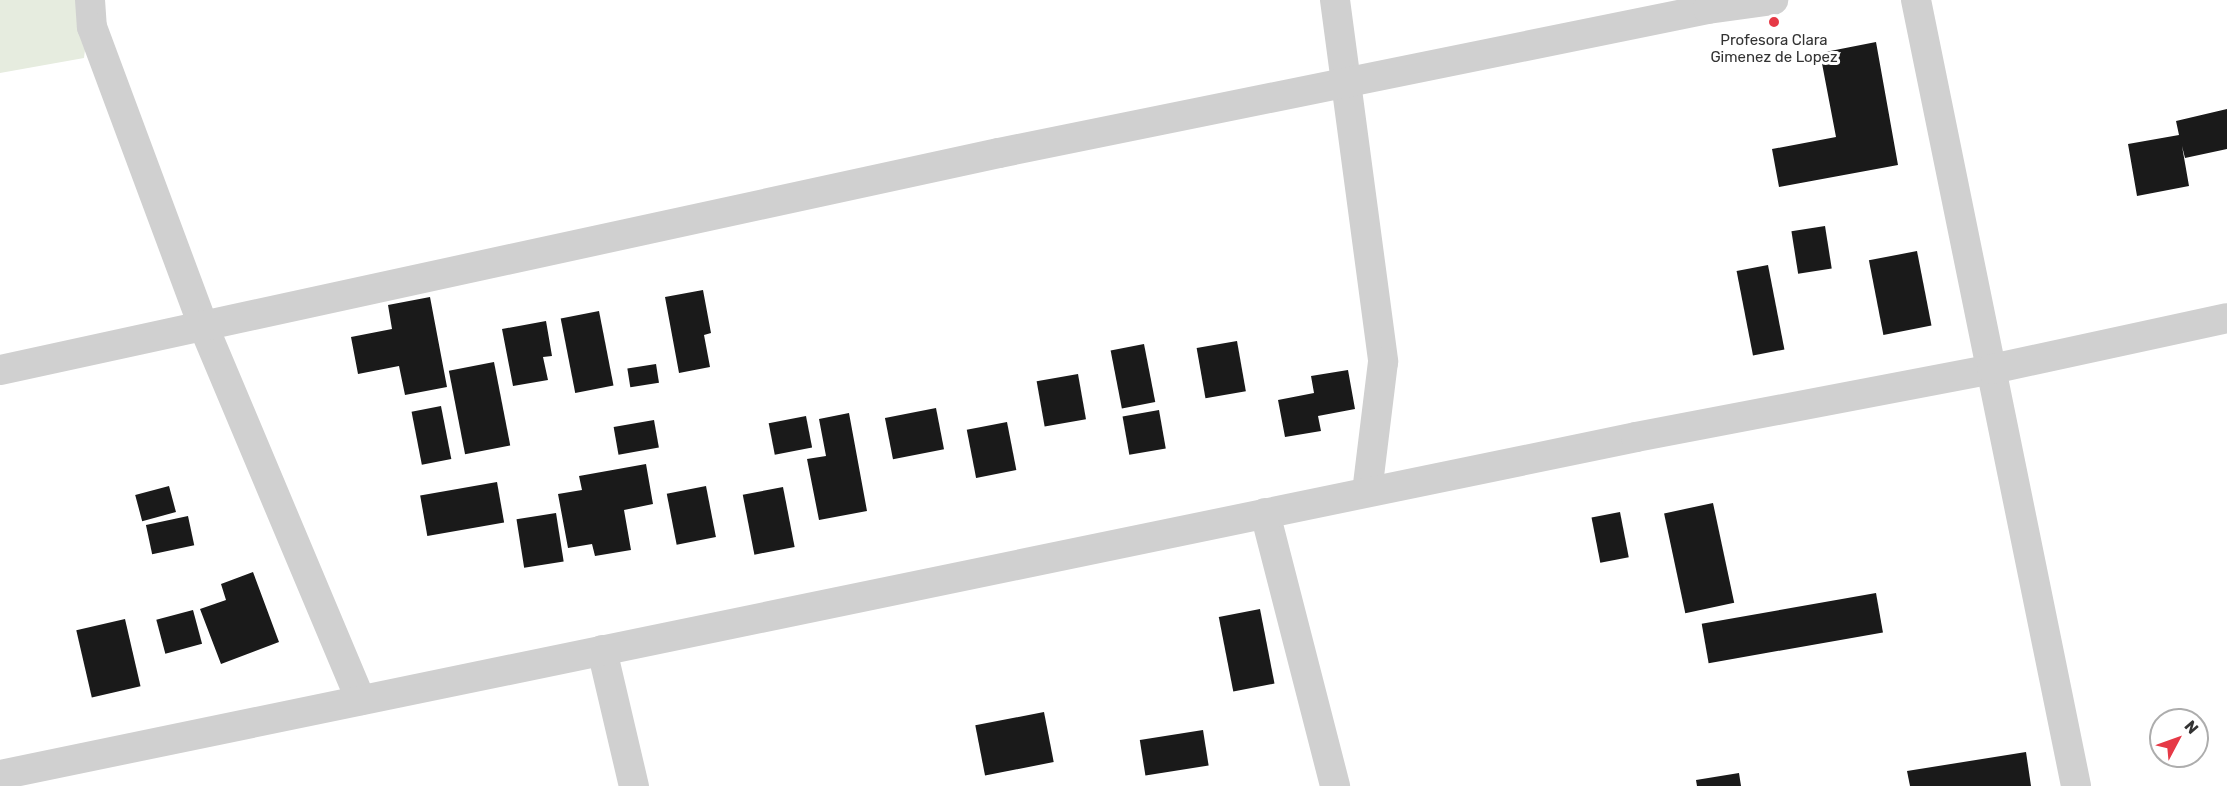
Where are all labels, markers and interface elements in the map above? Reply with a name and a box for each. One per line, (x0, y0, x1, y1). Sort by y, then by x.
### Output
marker: Profesora Clara Gimenez de Lopez (1767, 15, 1781, 29)
place label: Profesora Clara Gimenez de Lopez (1710, 31, 1838, 66)
north arrow (2149, 708, 2209, 768)
text: N (2181, 717, 2202, 738)

